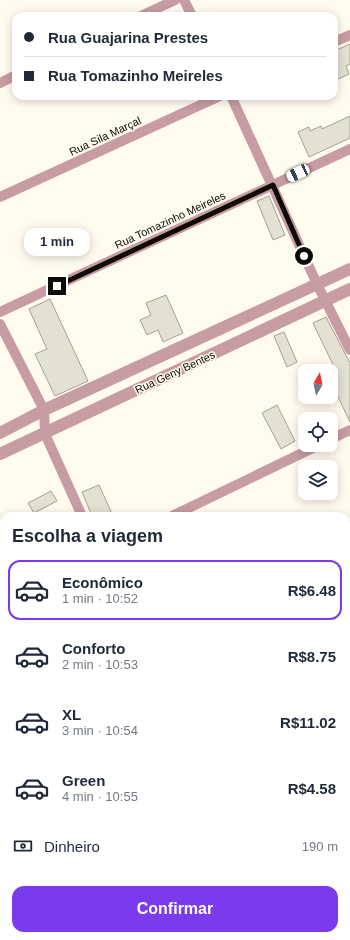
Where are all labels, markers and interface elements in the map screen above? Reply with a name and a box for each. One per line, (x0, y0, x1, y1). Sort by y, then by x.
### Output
text: Rua Guajarina Prestes (48, 29, 208, 46)
text: Rua Tomazinho Meireles (48, 67, 223, 84)
street label: Rua Sila Marçal (67, 114, 143, 158)
car (285, 162, 311, 184)
street label: Rua Tomazinho Meireles (113, 189, 228, 251)
callout: 1 min (24, 228, 90, 256)
text: 1 min (40, 234, 74, 249)
route start (295, 247, 313, 265)
route end (48, 277, 66, 295)
street label: Rua Geny Bentes (133, 348, 217, 396)
north arrow (298, 364, 338, 404)
map controls (298, 364, 338, 500)
button: locate (298, 412, 338, 452)
button: layers (298, 460, 338, 500)
text: Escolha a viagem (12, 526, 163, 546)
icon: car (14, 572, 50, 608)
text: Econômico (62, 574, 143, 591)
text: R$6.48 (288, 582, 336, 599)
text: 1 min · 10:52 (62, 591, 138, 606)
icon: car (14, 638, 50, 674)
text: Conforto (62, 640, 125, 657)
text: R$8.75 (288, 648, 336, 665)
text: 2 min · 10:53 (62, 657, 138, 672)
icon: car (14, 704, 50, 740)
text: XL (62, 706, 81, 723)
text: R$11.02 (280, 714, 336, 731)
text: 3 min · 10:54 (62, 723, 138, 738)
icon: car (14, 770, 50, 806)
text: Green (62, 772, 105, 789)
text: R$4.58 (288, 780, 336, 797)
text: 4 min · 10:55 (62, 789, 138, 804)
icon: cash (12, 835, 34, 857)
text: Dinheiro (44, 838, 100, 855)
text: 190 m (302, 839, 338, 854)
button: Confirmar (12, 886, 338, 932)

